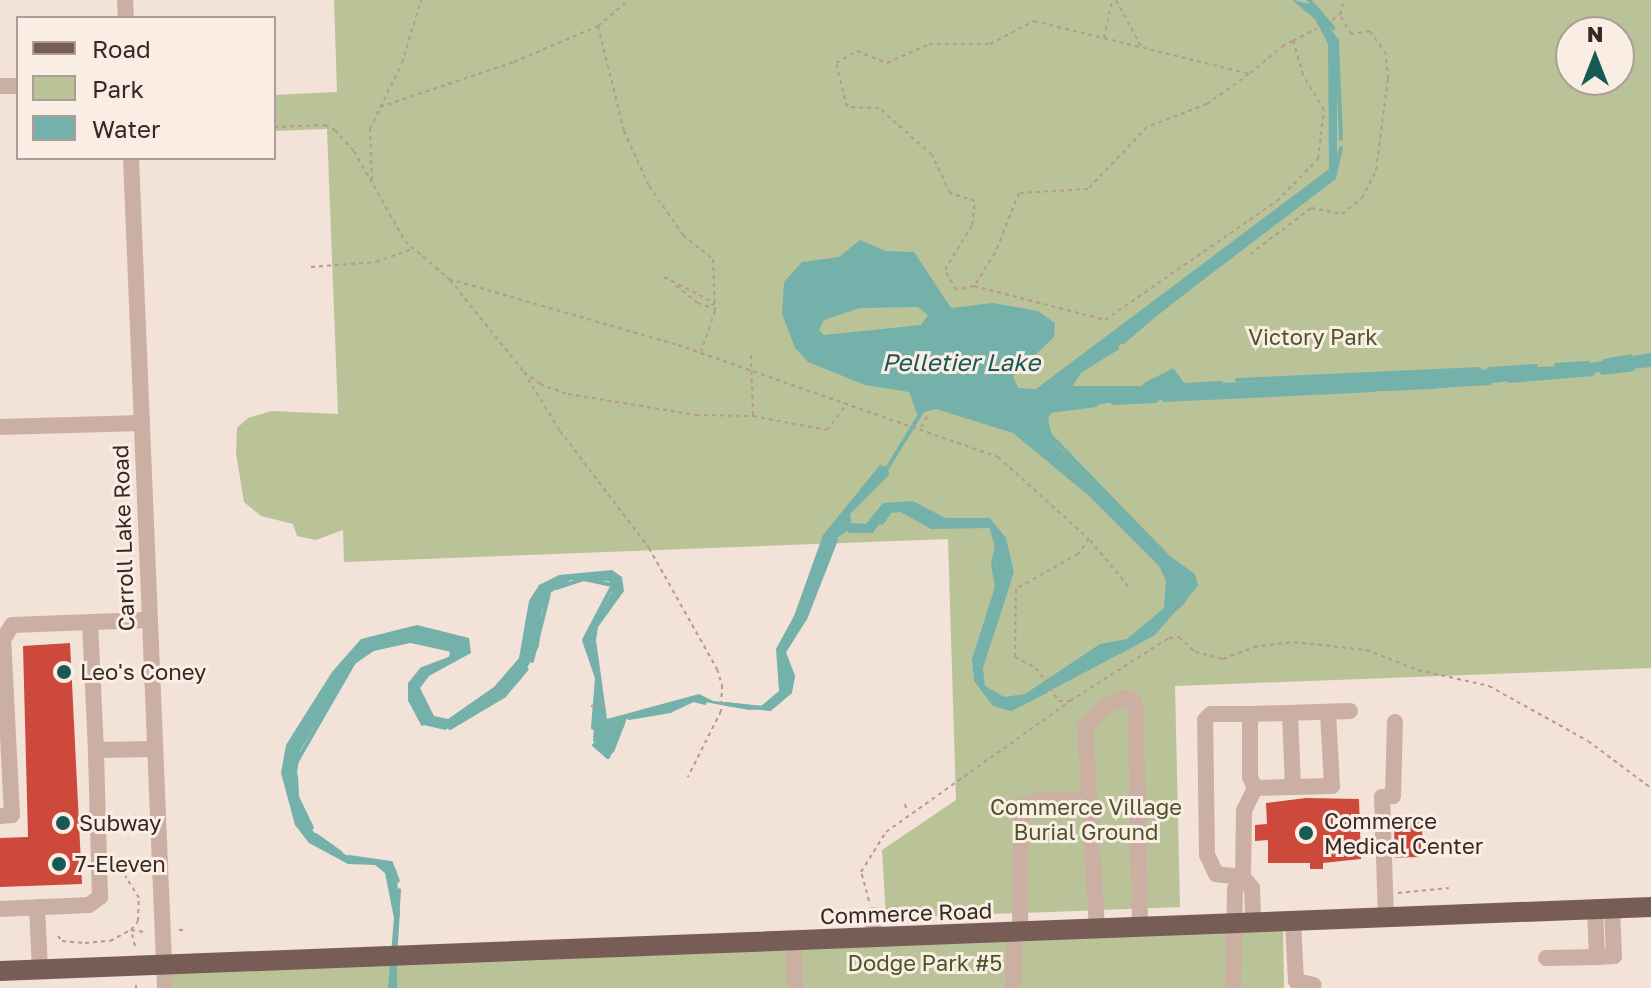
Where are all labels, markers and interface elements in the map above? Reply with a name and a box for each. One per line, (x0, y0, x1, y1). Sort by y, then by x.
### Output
legend (16, 16, 276, 160)
north arrow (1555, 16, 1635, 96)
text: N (1587, 20, 1603, 47)
text: Road (92, 34, 151, 63)
text: Park (92, 74, 144, 103)
text: Water (92, 114, 160, 143)
park label: Victory Park (1248, 324, 1378, 350)
water label: Pelletier Lake (882, 348, 1040, 376)
street label: Carroll Lake Road (107, 444, 139, 632)
place label: Leo's Coney (80, 659, 206, 685)
marker: Leo's Coney (55, 663, 73, 681)
park label: Commerce Village Burial Ground (990, 793, 1182, 844)
place label: Commerce Medical Center (1324, 807, 1483, 858)
place label: Subway (79, 810, 161, 836)
marker: Subway (54, 814, 72, 832)
marker: Commerce Medical Center (1295, 822, 1317, 844)
place label: 7-Eleven (75, 851, 166, 877)
marker: 7-Eleven (50, 855, 68, 873)
street label: Commerce Road (819, 897, 993, 929)
park label: Dodge Park #5 (848, 950, 1002, 976)

